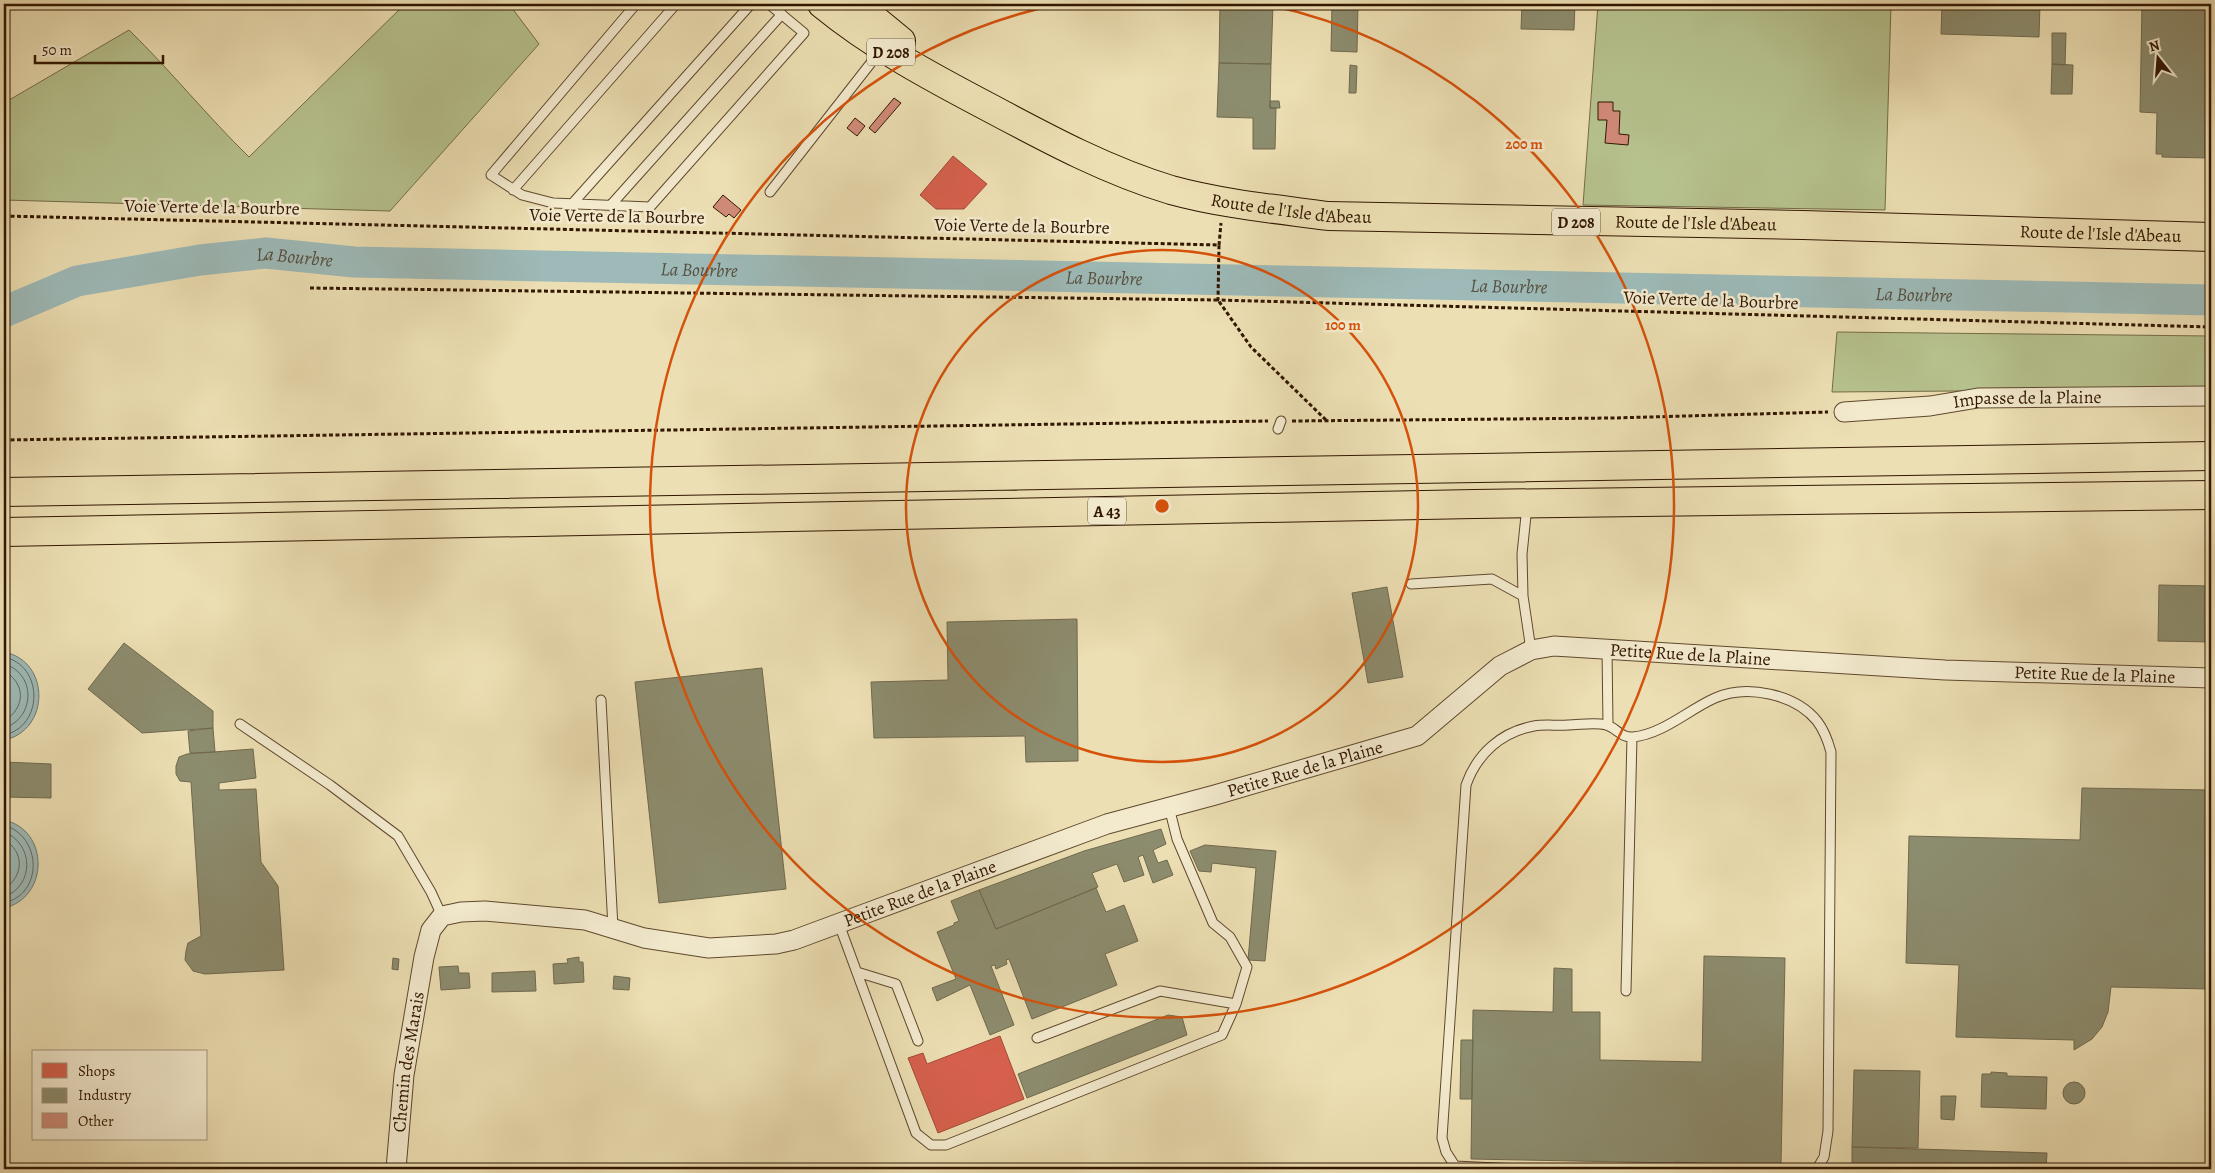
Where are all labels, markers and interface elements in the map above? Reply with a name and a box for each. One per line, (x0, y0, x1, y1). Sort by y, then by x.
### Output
scale bar (35, 32, 162, 64)
north arrow (2132, 32, 2182, 82)
text: N (2147, 35, 2162, 57)
road number: D 208 (867, 38, 915, 66)
text: 50 m (42, 40, 72, 60)
text: 200 m (1505, 134, 1543, 154)
street label: Route de l'Isle d'Abeau (1209, 187, 1372, 229)
street label: Voie Verte de la Bourbre (123, 193, 300, 221)
street label: Voie Verte de la Bourbre (528, 202, 705, 230)
road number: D 208 (1552, 208, 1600, 236)
street label: Route de l'Isle d'Abeau (1615, 209, 1777, 237)
street label: Voie Verte de la Bourbre (933, 212, 1110, 240)
street label: Route de l'Isle d'Abeau (2019, 219, 2182, 248)
water label: La Bourbre (255, 241, 334, 274)
water label: La Bourbre (660, 256, 738, 284)
water label: La Bourbre (1065, 265, 1143, 292)
water label: La Bourbre (1470, 273, 1548, 300)
water label: La Bourbre (1875, 281, 1953, 309)
street label: Voie Verte de la Bourbre (1622, 285, 1799, 315)
text: 100 m (1325, 315, 1361, 335)
street label: Impasse de la Plaine (1951, 385, 2102, 414)
centre of rings (1153, 497, 1171, 515)
road number: A 43 (1088, 498, 1126, 524)
street label: Petite Rue de la Plaine (1609, 637, 1771, 671)
street label: Petite Rue de la Plaine (2014, 660, 2176, 689)
street label: Petite Rue de la Plaine (1224, 735, 1386, 803)
street label: Petite Rue de la Plaine (840, 854, 1000, 933)
street label: Chemin des Marais (387, 990, 430, 1133)
legend (32, 1050, 208, 1140)
text: Shops (78, 1061, 115, 1081)
text: Industry (78, 1085, 132, 1105)
text: Other (78, 1111, 114, 1131)

